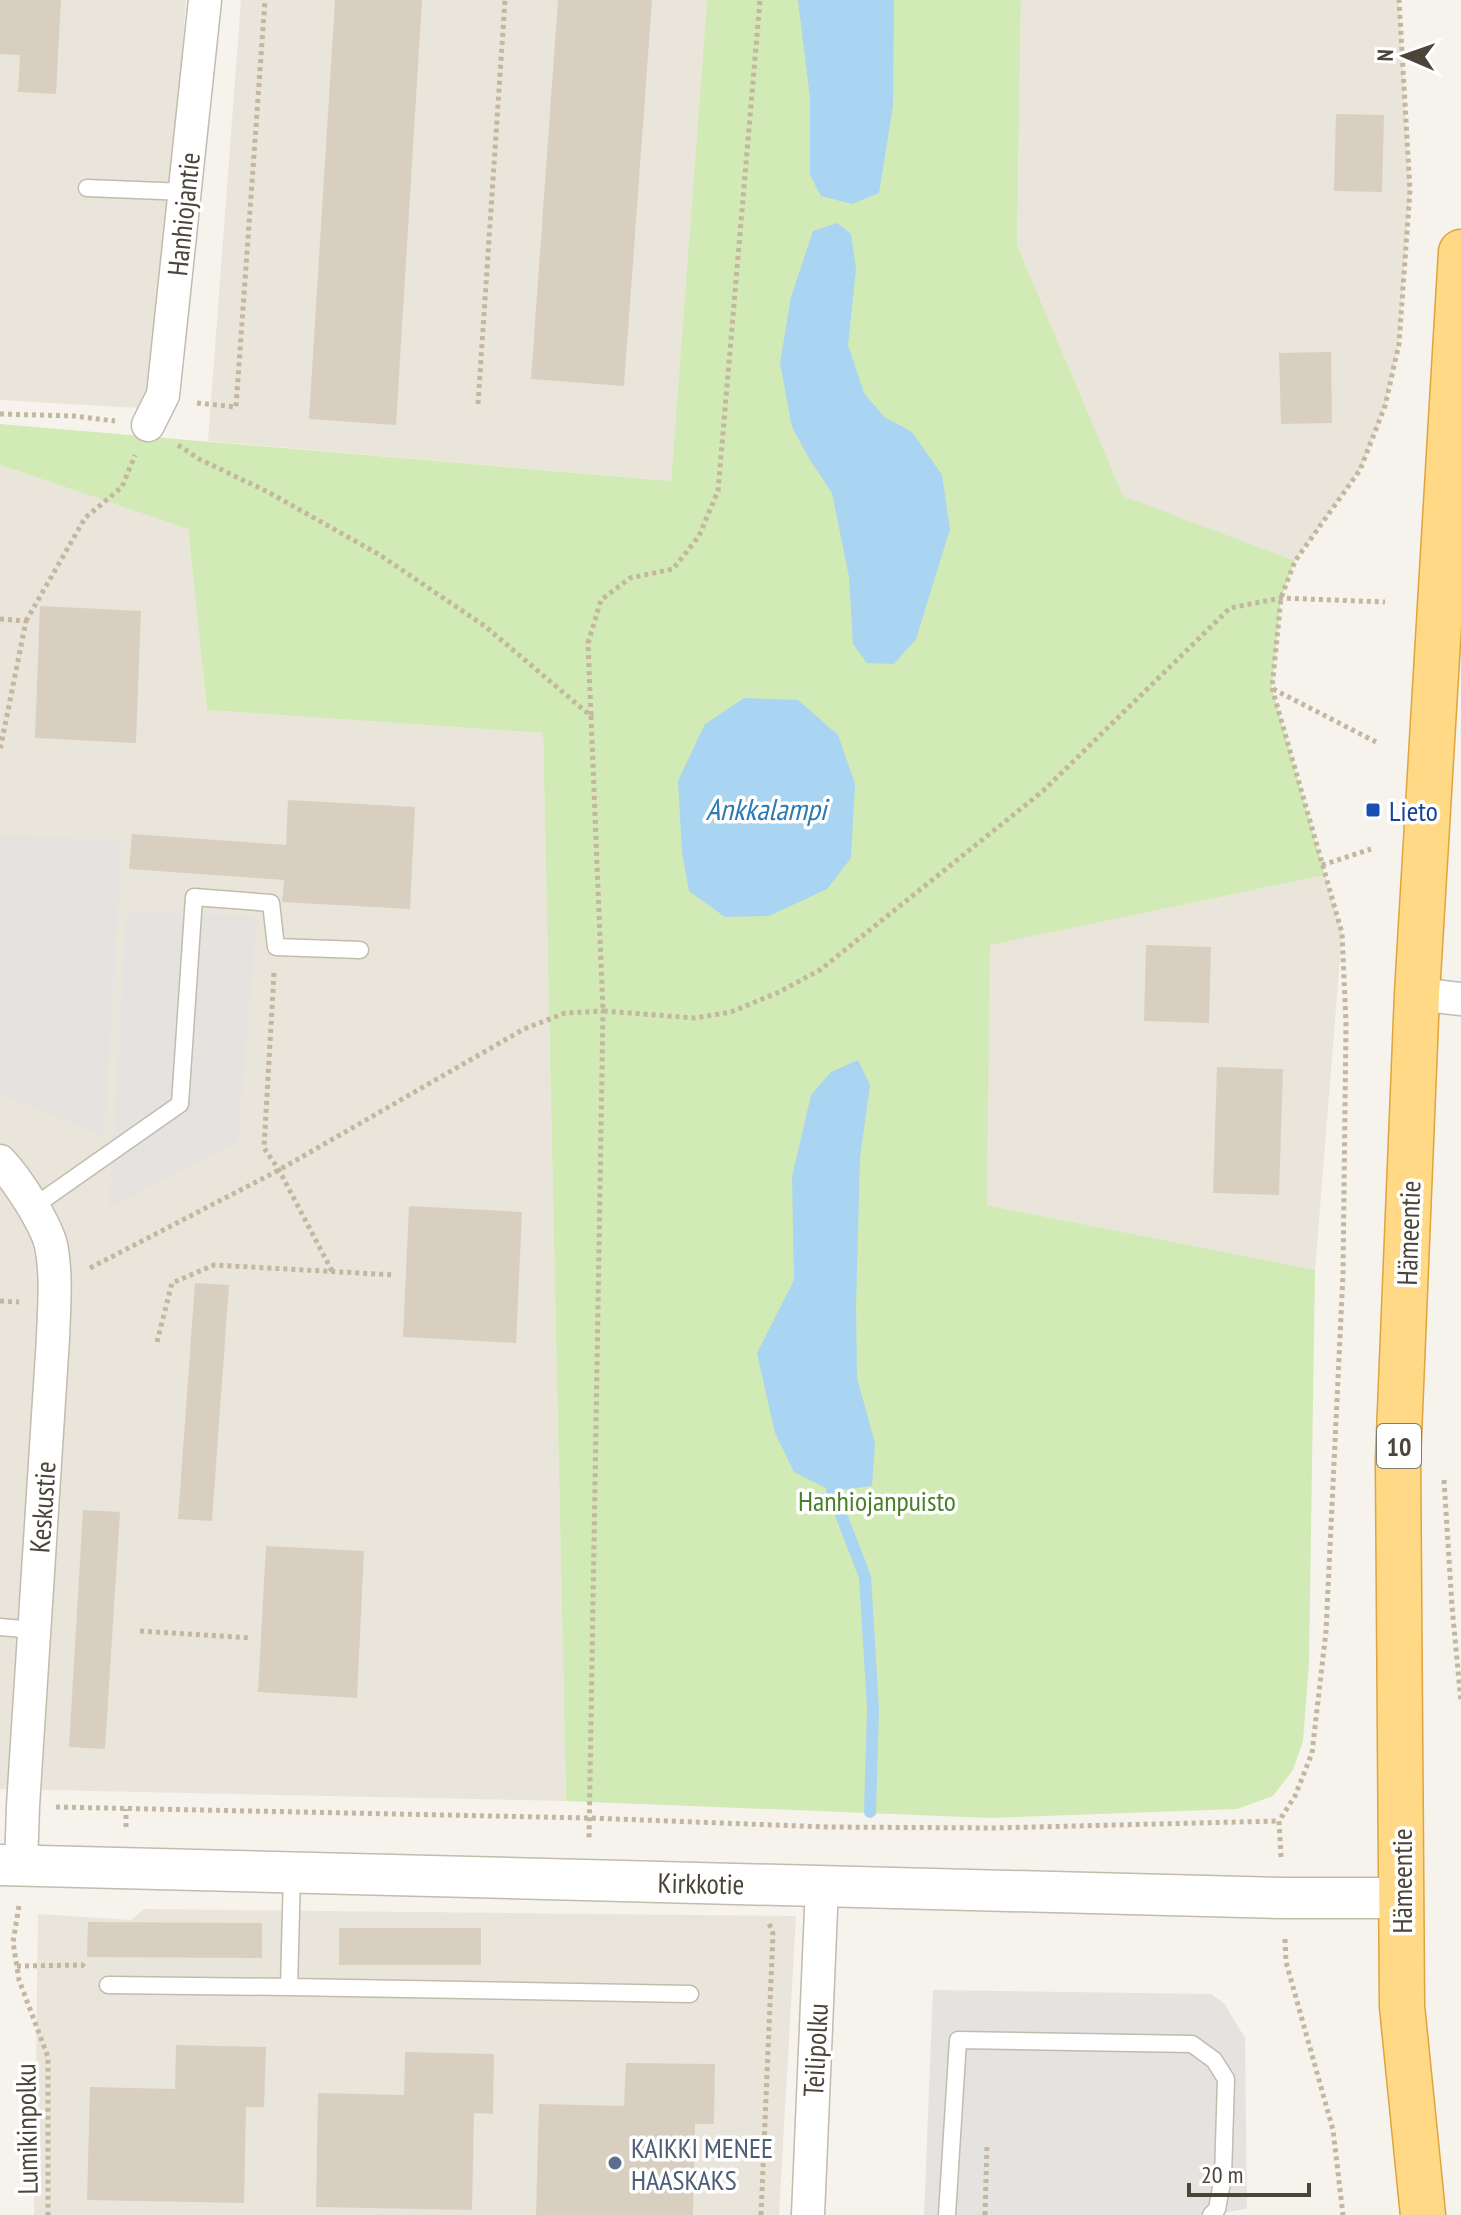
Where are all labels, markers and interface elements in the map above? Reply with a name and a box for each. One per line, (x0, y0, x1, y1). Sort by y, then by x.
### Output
north arrow (1365, 16, 1445, 96)
text: N (1371, 49, 1399, 62)
street label: Hanhiojantie (158, 150, 208, 278)
water label: Ankkalampi (706, 789, 830, 828)
place label: Lieto (1389, 792, 1438, 829)
marker: Lieto (1364, 801, 1382, 819)
street label: Hämeentie (1388, 1180, 1428, 1286)
road number: 10 (1377, 1424, 1421, 1468)
street label: Keskustie (20, 1460, 64, 1554)
park label: Hanhiojanpuisto (798, 1482, 956, 1519)
street label: Hämeentie (1383, 1829, 1420, 1933)
street label: Kirkkotie (657, 1864, 745, 1902)
street label: Teilipolku (794, 2002, 836, 2098)
street label: Lumikinpolku (6, 2063, 46, 2195)
place label: KAIKKI MENEE HAASKAKS (631, 2129, 773, 2198)
scale bar (1189, 2147, 1309, 2197)
marker: KAIKKI MENEE HAASKAKS (606, 2154, 624, 2172)
text: 20 m (1201, 2159, 1243, 2190)

